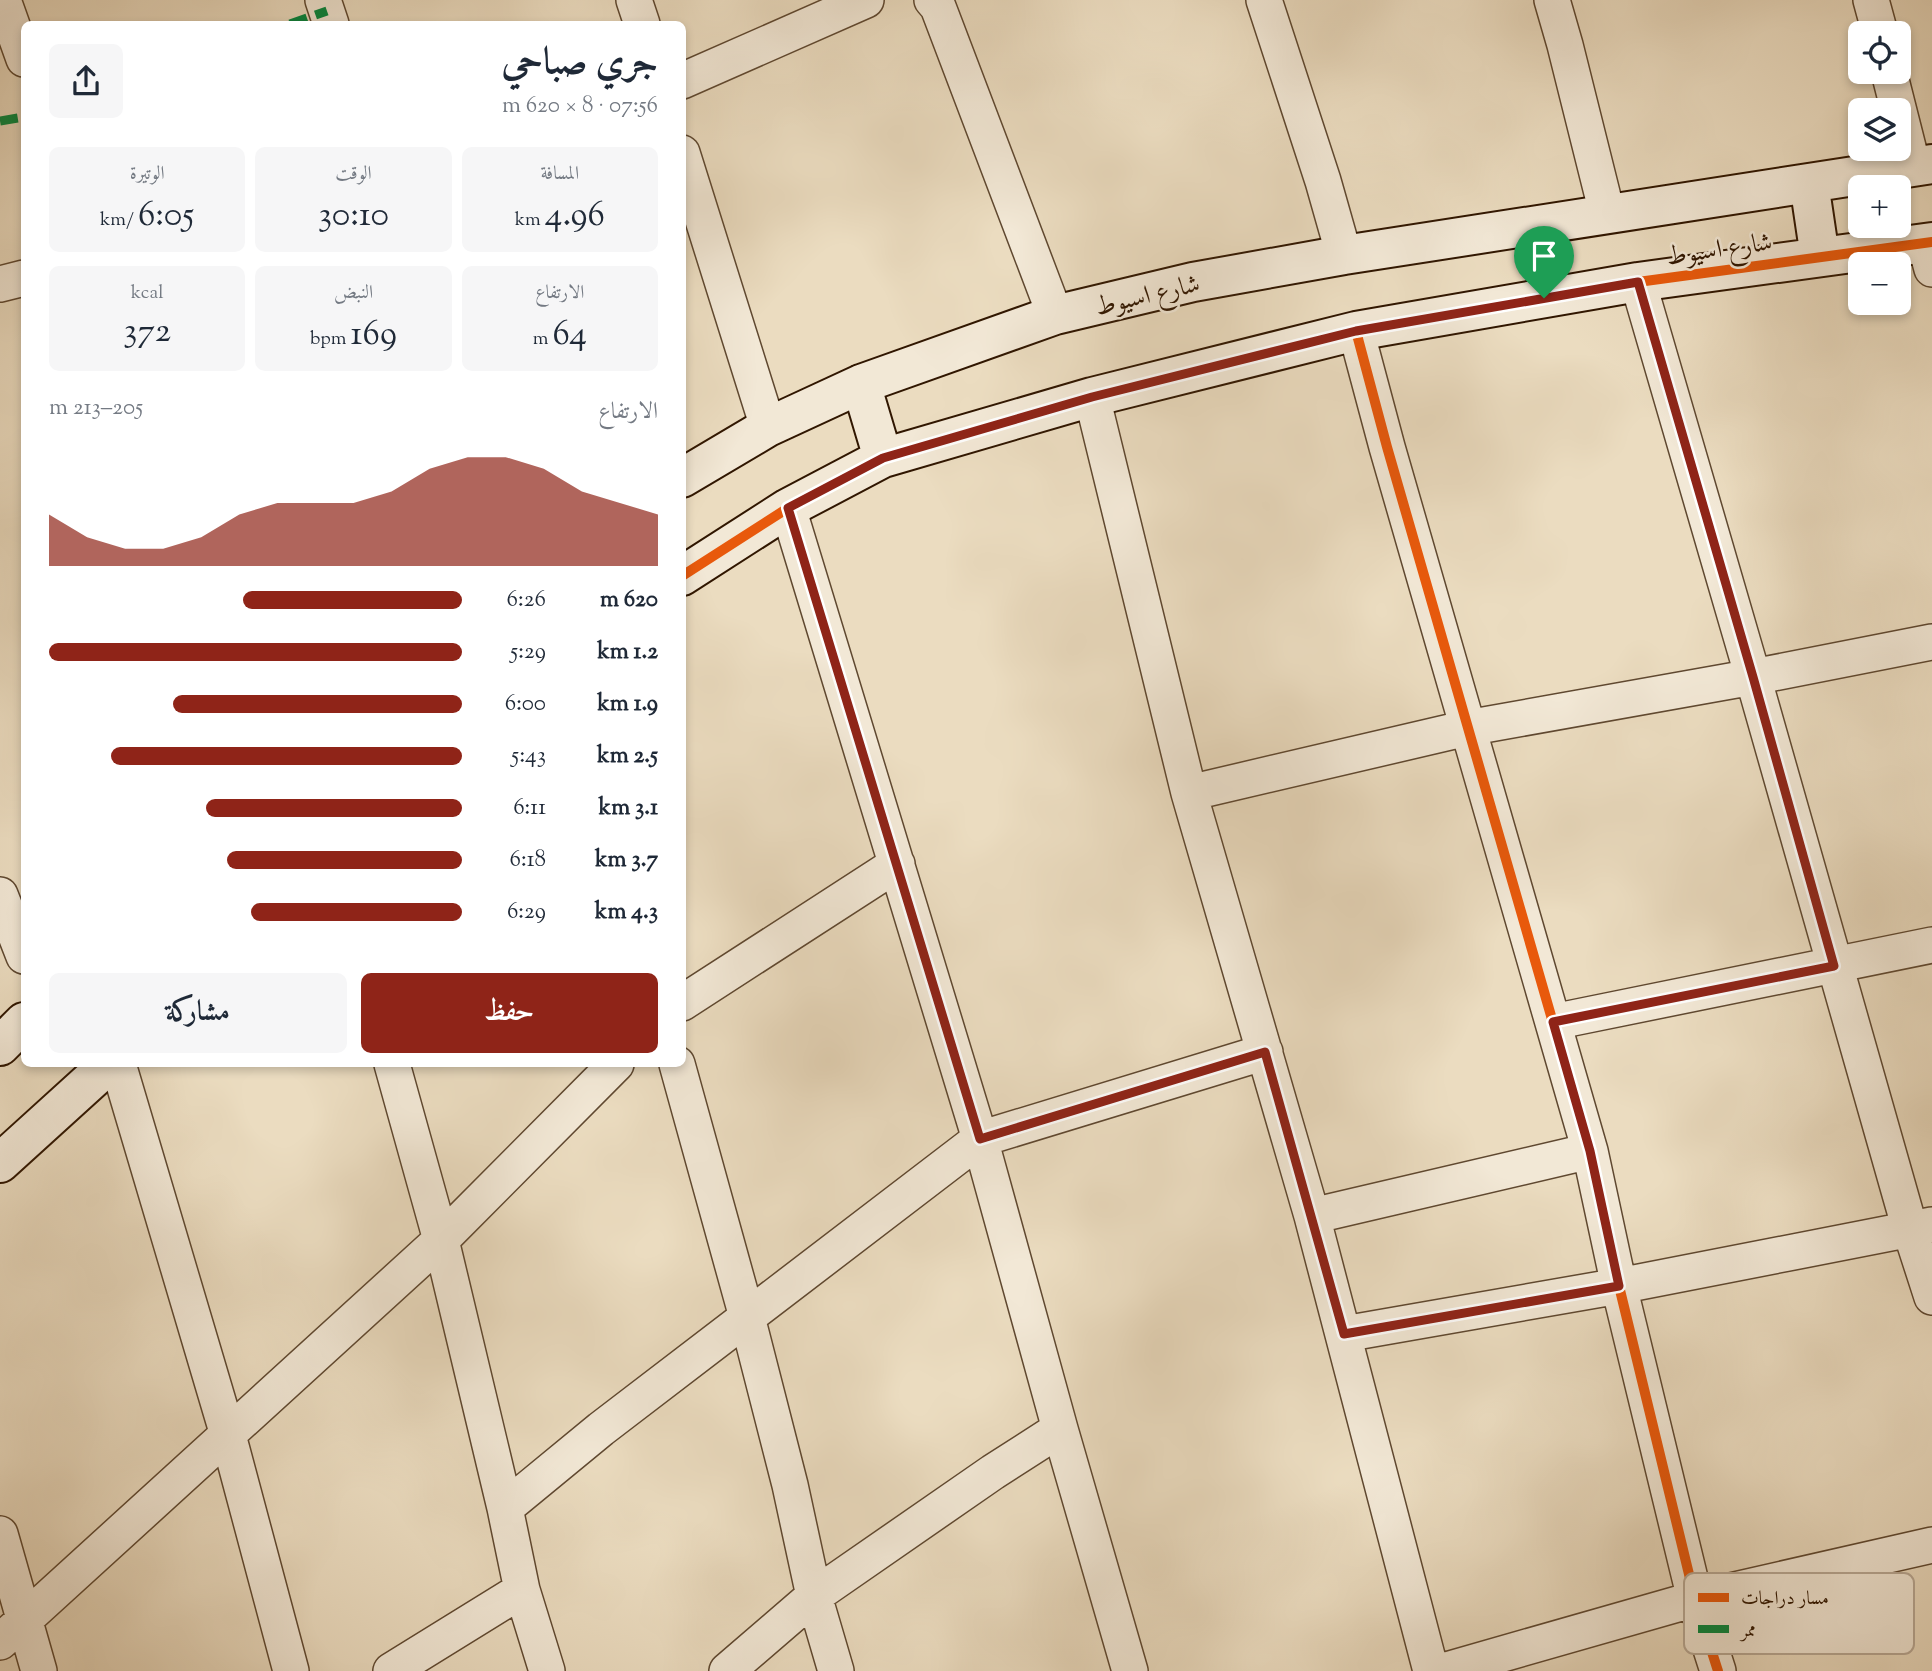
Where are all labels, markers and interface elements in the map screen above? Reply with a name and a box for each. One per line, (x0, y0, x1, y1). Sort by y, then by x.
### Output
map controls (1848, 21, 1911, 315)
button: locate (1848, 21, 1911, 84)
text: جري صباحي (502, 37, 658, 91)
button: share (49, 44, 123, 118)
text: 07:56 · 8 × 620 m (502, 90, 658, 123)
button: layers (1848, 98, 1911, 161)
text: الوتيرة (130, 161, 165, 188)
text: الوقت (335, 161, 372, 188)
text: المسافة (540, 161, 579, 188)
button: + (1848, 175, 1911, 238)
text: 6:05 (138, 191, 194, 242)
text: 30:10 (318, 191, 389, 242)
text: 4.96 (545, 191, 605, 242)
text: /km (100, 207, 138, 234)
text: km (515, 207, 545, 234)
street label: شارع اسيوط (1664, 225, 1775, 277)
pin (1514, 226, 1574, 298)
icon: arrive (1525, 237, 1563, 275)
button: − (1848, 252, 1911, 315)
street label: شارع اسيوط (1091, 266, 1204, 327)
text: kcal (131, 280, 164, 307)
text: النبض (334, 280, 373, 307)
text: الارتفاع (535, 280, 584, 307)
text: 372 (123, 307, 171, 358)
text: 169 (351, 310, 397, 361)
text: 64 (553, 310, 587, 361)
text: bpm (310, 326, 351, 353)
text: m (533, 326, 553, 353)
text: 205–213 m (49, 392, 143, 425)
text: الارتفاع (598, 396, 658, 429)
text: 6:26 (507, 584, 546, 617)
text: 620 m (600, 584, 658, 617)
text: 5:29 (510, 636, 546, 669)
text: 1.2 km (597, 636, 658, 669)
text: 6:00 (505, 688, 546, 721)
text: 1.9 km (597, 688, 658, 721)
text: 5:43 (511, 740, 546, 773)
text: 2.5 km (597, 740, 658, 773)
text: 6:11 (513, 792, 546, 825)
text: 3.1 km (599, 792, 658, 825)
text: 6:18 (509, 844, 546, 877)
text: 3.7 km (595, 844, 658, 877)
text: 6:29 (507, 896, 546, 929)
text: 4.3 km (595, 896, 658, 929)
button: مشاركة (49, 973, 347, 1053)
button: حفظ (361, 973, 658, 1053)
legend (1684, 1573, 1914, 1654)
text: مسار دراجات (1741, 1586, 1829, 1613)
text: ممر (1739, 1618, 1756, 1645)

